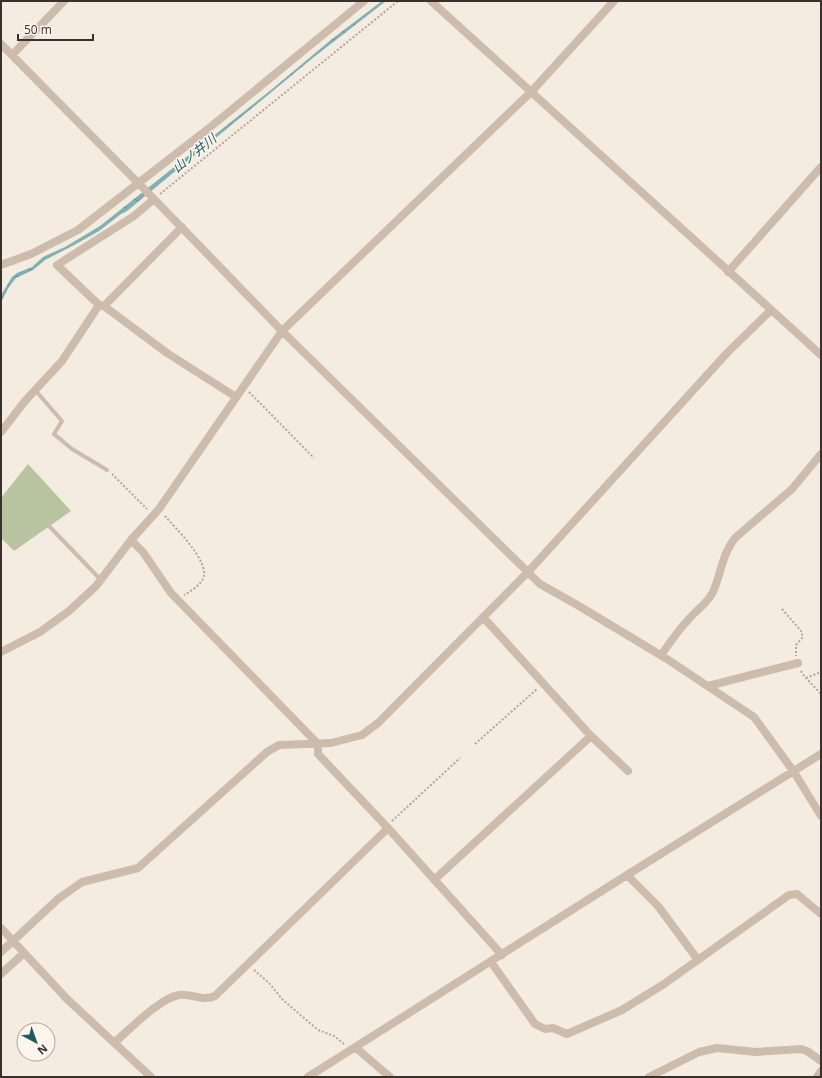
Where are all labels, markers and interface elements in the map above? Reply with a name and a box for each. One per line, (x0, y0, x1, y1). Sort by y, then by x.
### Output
scale bar (18, 16, 93, 42)
text: 50 m (24, 21, 52, 38)
water label: 山ノ井川 (168, 128, 221, 176)
north arrow (16, 1022, 56, 1062)
text: N (35, 1041, 51, 1059)

